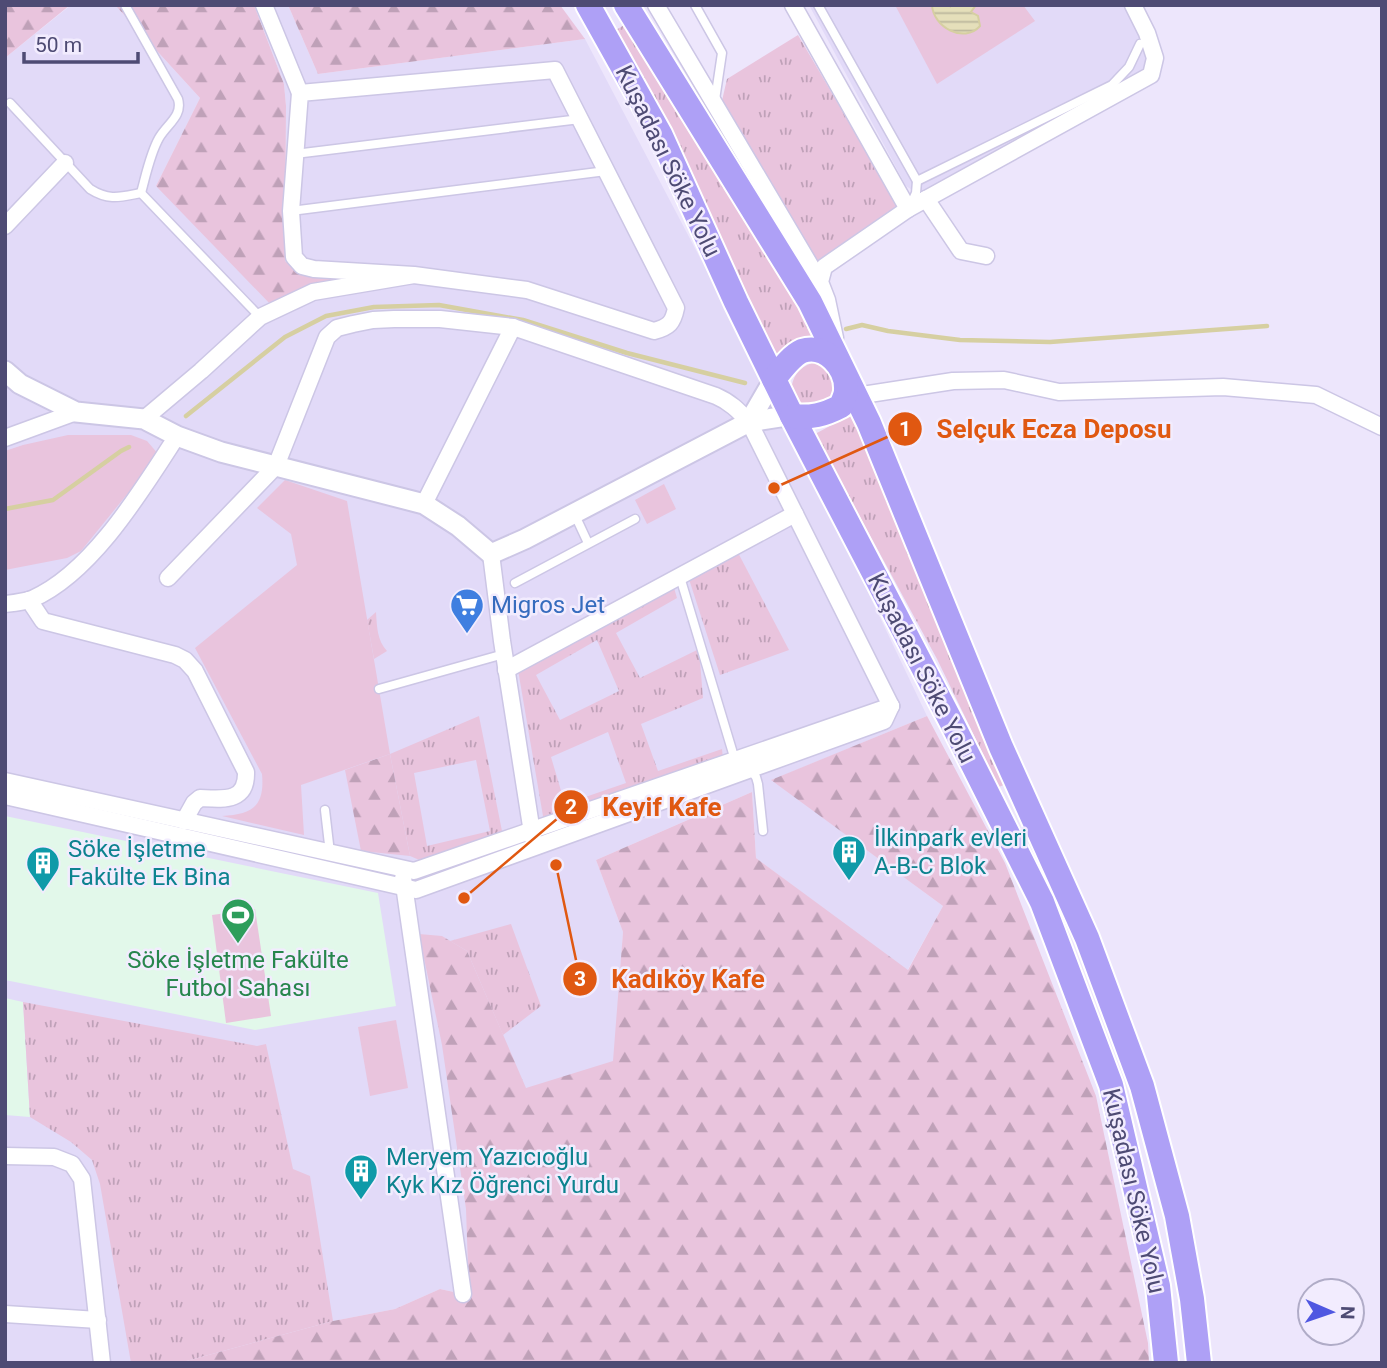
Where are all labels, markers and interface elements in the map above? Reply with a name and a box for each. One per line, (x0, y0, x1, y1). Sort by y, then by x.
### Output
scale bar (24, 21, 138, 65)
text: 50 m (35, 33, 82, 57)
street label: Kuşadası Söke Yolu (610, 61, 726, 261)
callout: Selçuk Ecza Deposu (888, 406, 1186, 453)
text: Selçuk Ecza Deposu (936, 414, 1172, 444)
text: 1 (899, 417, 911, 441)
street label: Kuşadası Söke Yolu (862, 568, 982, 768)
supermarket icon: Migros Jet (448, 586, 486, 635)
place label: Migros Jet (491, 591, 605, 619)
callout: Keyif Kafe (553, 784, 736, 831)
text: Keyif Kafe (602, 792, 722, 822)
text: 2 (565, 795, 577, 819)
place label: İlkinpark evleri A-B-C Blok (874, 824, 1027, 880)
building icon: İlkinpark evleri A-B-C Blok (830, 833, 868, 882)
place label: Söke İşletme Fakülte Ek Bina (68, 835, 231, 891)
building icon: Söke İşletme Fakülte Ek Bina (24, 844, 62, 893)
sports icon: Söke İşletme Fakülte Futbol Sahası (219, 896, 257, 945)
place label: Söke İşletme Fakülte Futbol Sahası (127, 946, 349, 1002)
callout: Kadıköy Kafe (562, 955, 779, 1002)
text: Kadıköy Kafe (611, 964, 765, 994)
text: 3 (574, 967, 586, 991)
street label: Kuşadası Söke Yolu (1097, 1086, 1171, 1296)
place label: Meryem Yazıcıoğlu Kyk Kız Öğrenci Yurdu (386, 1143, 619, 1199)
building icon: Meryem Yazıcıoğlu Kyk Kız Öğrenci Yurdu (342, 1152, 380, 1201)
north arrow (1296, 1277, 1366, 1347)
text: N (1336, 1305, 1359, 1320)

